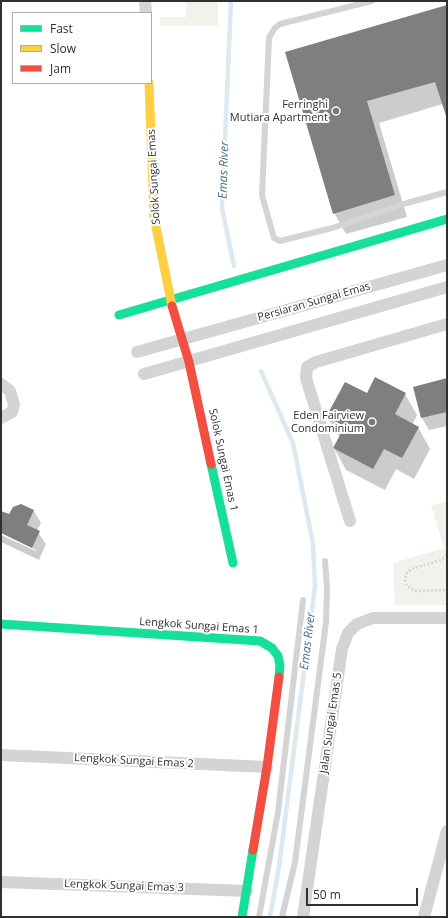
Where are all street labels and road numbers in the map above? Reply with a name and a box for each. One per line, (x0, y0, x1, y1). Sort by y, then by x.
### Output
street label: Solok Sungai Emas (145, 129, 163, 225)
street label: Persiaran Sungai Emas (256, 280, 372, 324)
street label: Solok Sungai Emas 1 (206, 407, 240, 513)
street label: Lengkok Sungai Emas 1 (139, 615, 259, 637)
street label: Jalan Sungai Emas 5 (317, 672, 345, 774)
street label: Lengkok Sungai Emas 2 (74, 751, 194, 771)
street label: Lengkok Sungai Emas 3 (64, 877, 184, 895)

